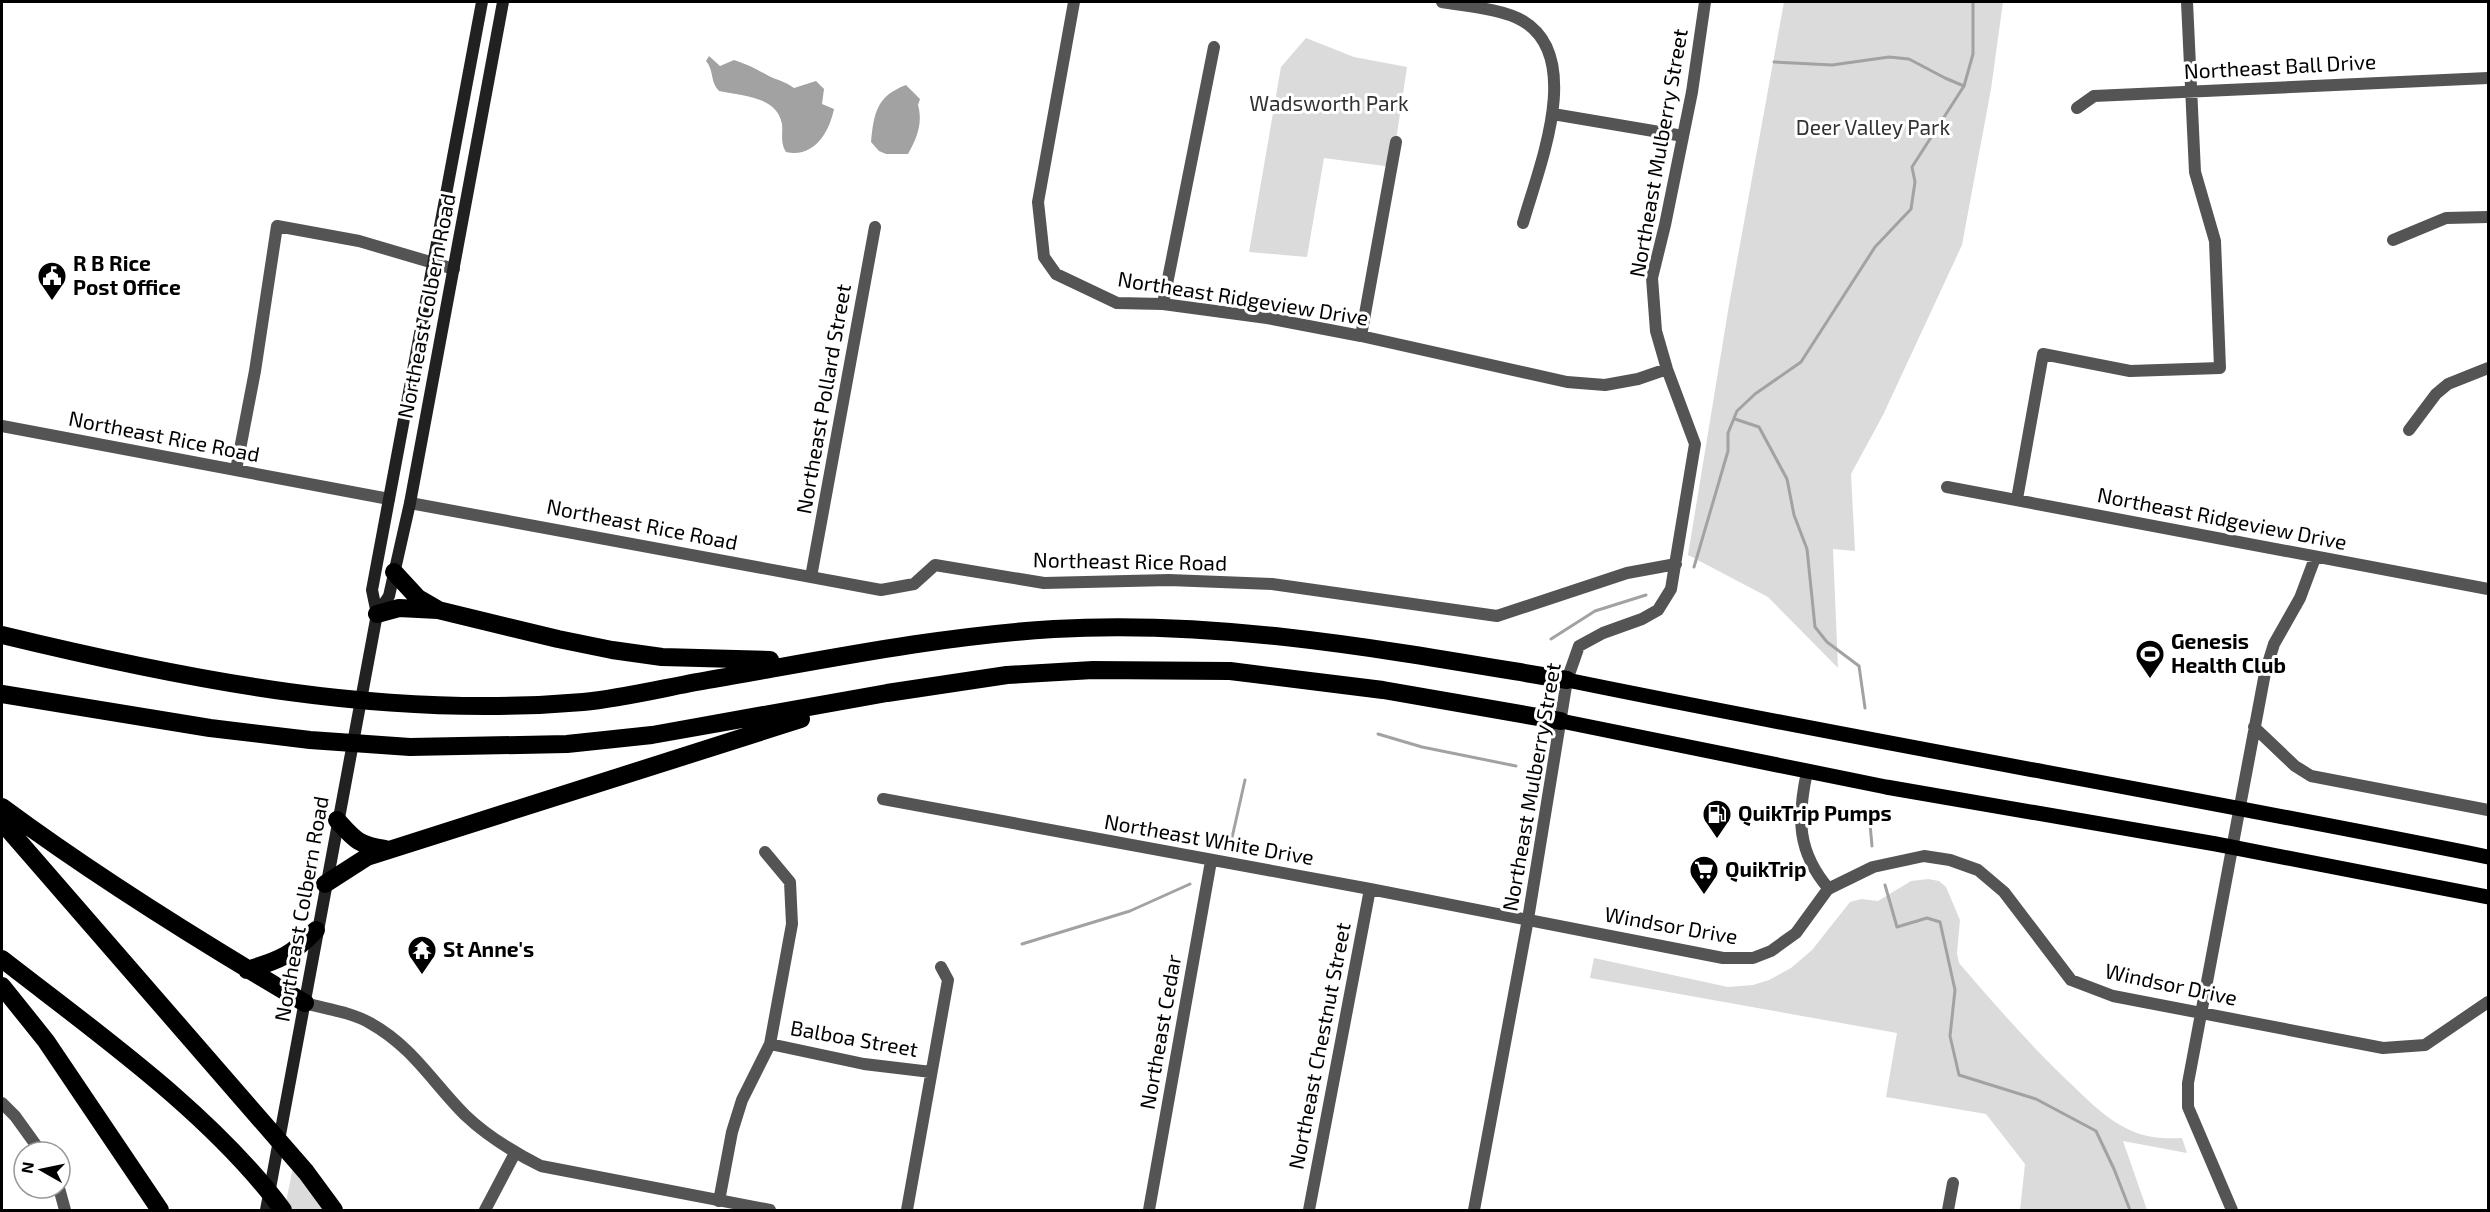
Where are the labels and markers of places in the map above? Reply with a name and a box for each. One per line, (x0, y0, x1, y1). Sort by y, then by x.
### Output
place label: R B Rice Post Office (73, 250, 181, 299)
public building icon: R B Rice Post Office (36, 260, 68, 302)
place label: Genesis Health Club (2171, 628, 2286, 677)
sports icon: Genesis Health Club (2134, 638, 2166, 680)
fuel station icon: QuikTrip Pumps (1701, 798, 1733, 840)
place label: QuikTrip Pumps (1738, 800, 1892, 826)
supermarket icon: QuikTrip (1688, 854, 1720, 896)
place label: QuikTrip (1725, 856, 1807, 882)
temple icon: St Anne's (406, 934, 438, 976)
place label: St Anne's (443, 936, 534, 961)

